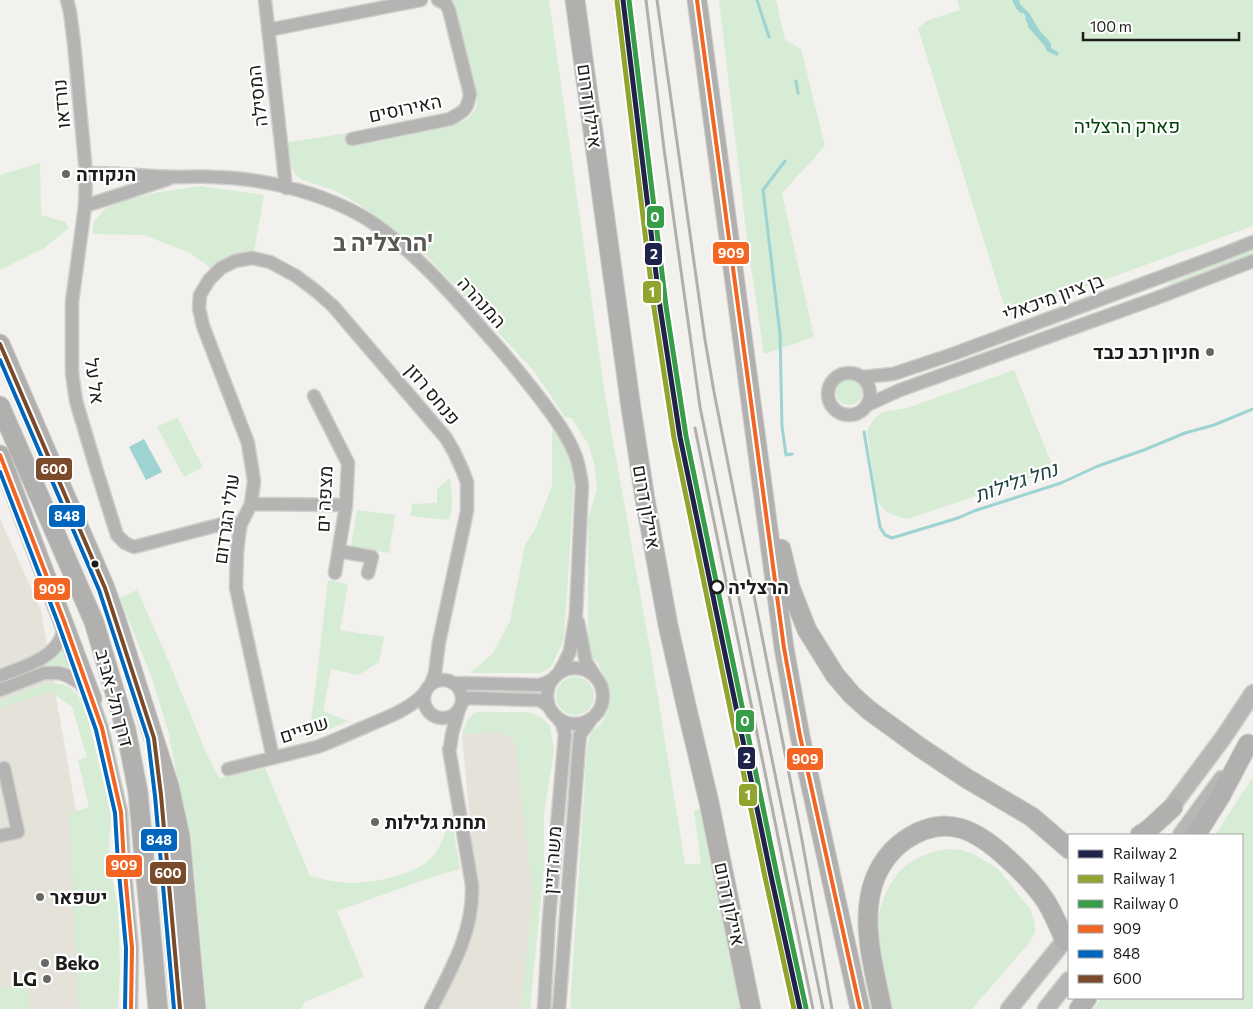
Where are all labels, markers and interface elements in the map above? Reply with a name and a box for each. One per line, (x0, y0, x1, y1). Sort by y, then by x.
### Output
scale bar (1083, 10, 1239, 42)
text: 100 m (1090, 17, 1132, 35)
street label: איילון דרום (573, 62, 608, 150)
street label: המסילה (241, 64, 272, 128)
street label: נורדאו (47, 78, 74, 130)
street label: האירוסים (366, 89, 443, 126)
park label: פארק הרצליה (1074, 114, 1180, 137)
place label: הנקודה (76, 162, 136, 185)
marker: הנקודה (60, 168, 72, 180)
line badge: 0 (646, 205, 665, 229)
text: 0 (650, 208, 660, 225)
district label: הרצליה ב' (333, 227, 433, 256)
line badge: 909 (712, 241, 750, 265)
line badge: 2 (644, 242, 663, 266)
text: 909 (718, 244, 745, 261)
text: 2 (650, 245, 658, 262)
street label: בן ציון מיכאלי (999, 268, 1106, 325)
street label: המנהרה (453, 271, 512, 332)
line badge: 1 (642, 280, 662, 304)
text: 1 (649, 283, 655, 300)
place label: חניון רכב כבד (1093, 340, 1200, 363)
marker: חניון רכב כבד (1204, 346, 1216, 358)
street label: אל על (81, 356, 110, 405)
street label: פנחס רוזן (401, 358, 466, 429)
water label: נחל גלילות (971, 455, 1062, 506)
line badge: 600 (35, 457, 73, 481)
text: 600 (40, 460, 68, 477)
street label: איילון דרום (629, 463, 666, 551)
street label: מצפה ים (310, 465, 337, 533)
street label: עולי הגרדום (208, 472, 243, 566)
line badge: 848 (48, 504, 86, 528)
text: 848 (54, 507, 80, 524)
unlabelled marker (90, 559, 100, 569)
place label: הרצליה (728, 575, 789, 598)
line badge: 909 (33, 577, 71, 601)
text: 909 (39, 580, 66, 597)
marker: הרצליה (710, 580, 724, 594)
street label: דרך תל-אביב (91, 647, 140, 749)
line badge: 0 (735, 709, 755, 733)
street label: שפיים (276, 710, 331, 747)
text: 0 (740, 712, 750, 729)
line badge: 2 (737, 746, 756, 770)
line badge: 909 (786, 747, 824, 771)
text: 2 (743, 749, 751, 766)
text: 909 (792, 750, 819, 767)
line badge: 1 (738, 783, 758, 807)
text: 1 (745, 786, 751, 803)
place label: תחנת גלילות (385, 810, 486, 833)
marker: תחנת גלילות (369, 816, 381, 828)
street label: משה דיין (538, 825, 565, 895)
line badge: 848 (140, 828, 178, 852)
text: 848 (146, 831, 172, 848)
legend (1068, 834, 1243, 999)
text: Railway 2 (1113, 844, 1177, 862)
line badge: 909 (105, 854, 143, 878)
text: 909 (111, 856, 138, 873)
street label: איילון דרום (710, 860, 751, 948)
line badge: 600 (149, 861, 187, 885)
text: 600 (154, 864, 182, 881)
text: Railway 1 (1113, 869, 1175, 887)
place label: ישפאר (50, 885, 107, 908)
marker: ישפאר (34, 891, 46, 903)
text: Railway 0 (1113, 894, 1178, 912)
text: 909 (1113, 919, 1141, 937)
text: 848 (1113, 944, 1140, 962)
place label: Beko (55, 951, 99, 974)
marker: Beko (39, 957, 51, 969)
place label: LG (12, 967, 37, 990)
text: 600 (1113, 969, 1142, 987)
marker: LG (41, 973, 53, 985)

